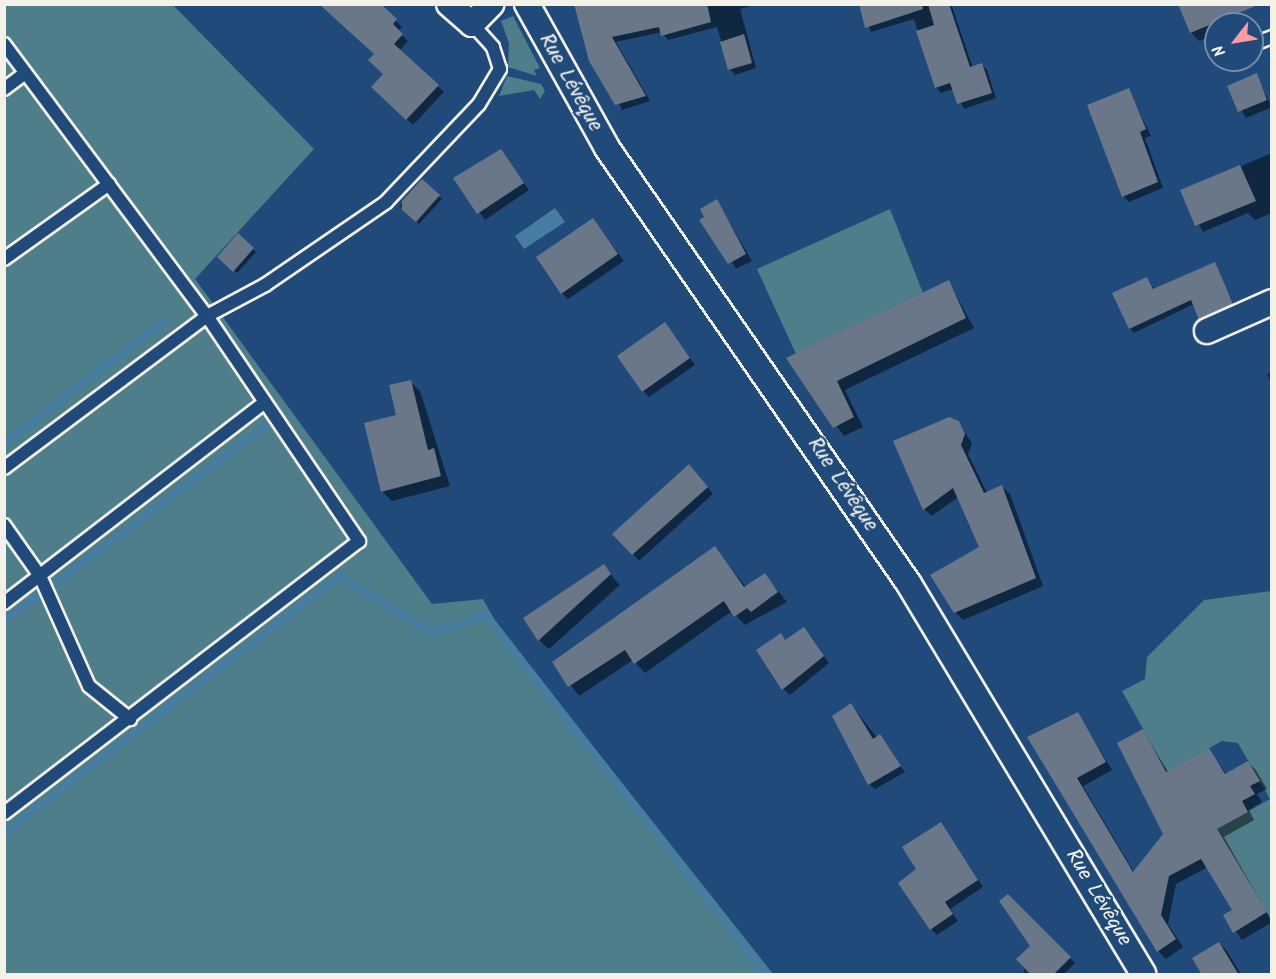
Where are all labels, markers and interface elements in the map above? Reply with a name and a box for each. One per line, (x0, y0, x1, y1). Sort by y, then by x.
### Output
north arrow (1204, 12, 1264, 72)
street label: Rue Lévêque (533, 29, 607, 137)
text: N (1207, 40, 1233, 61)
street label: Rue Lévêque (801, 433, 883, 537)
street label: Rue Lévêque (1059, 845, 1137, 951)

